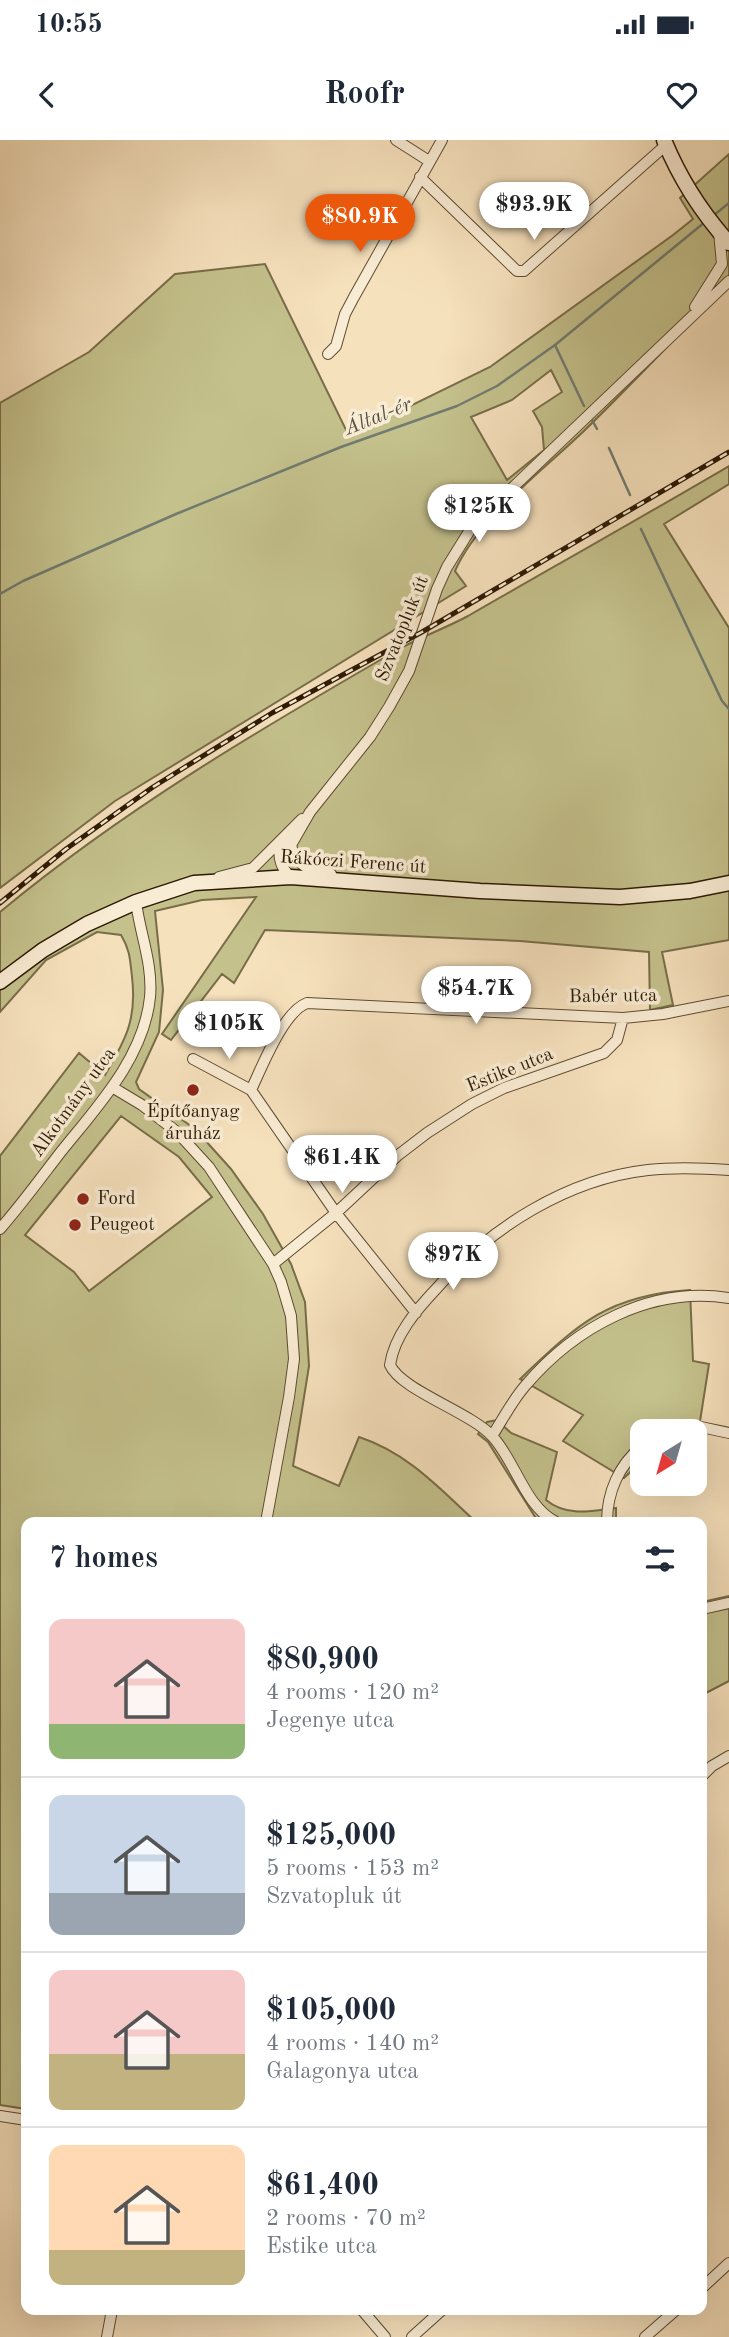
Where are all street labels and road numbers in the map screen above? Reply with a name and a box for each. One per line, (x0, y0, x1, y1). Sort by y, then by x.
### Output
street label: Szvatopluk út (373, 573, 433, 685)
street label: Rákóczi Ferenc út (279, 848, 427, 878)
street label: Babér utca (569, 987, 658, 1007)
street label: Alkotmány utca (28, 1044, 120, 1161)
street label: Estike utca (464, 1045, 557, 1097)

